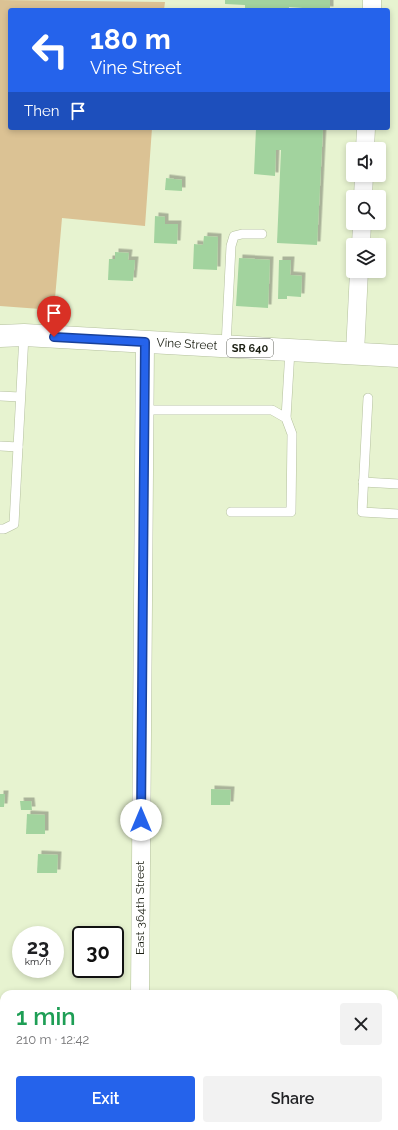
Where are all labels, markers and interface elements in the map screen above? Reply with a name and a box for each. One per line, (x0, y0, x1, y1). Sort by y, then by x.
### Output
text: 180 m (90, 23, 171, 56)
icon: left (24, 24, 76, 76)
text: Vine Street (90, 57, 182, 78)
icon: arrive (67, 100, 89, 122)
text: Then (24, 102, 59, 120)
map controls (346, 142, 386, 278)
button: sound (346, 142, 386, 182)
button: search (346, 190, 386, 230)
button: layers (346, 238, 386, 278)
pin (37, 296, 71, 337)
icon: arrive (43, 302, 65, 324)
street label: Vine Street (156, 335, 218, 353)
road number: SR 640 (227, 339, 273, 357)
position arrow (120, 799, 162, 841)
street label: East 364th Street (133, 861, 147, 955)
speed limit sign: 30 (72, 926, 124, 978)
text: 23 (27, 935, 49, 959)
text: km/h (25, 956, 51, 967)
text: 1 min (16, 1002, 76, 1031)
button: close (340, 1003, 382, 1045)
text: 210 m · 12:42 (16, 1032, 89, 1047)
button: Exit (16, 1076, 195, 1122)
button: Share (203, 1076, 382, 1122)

